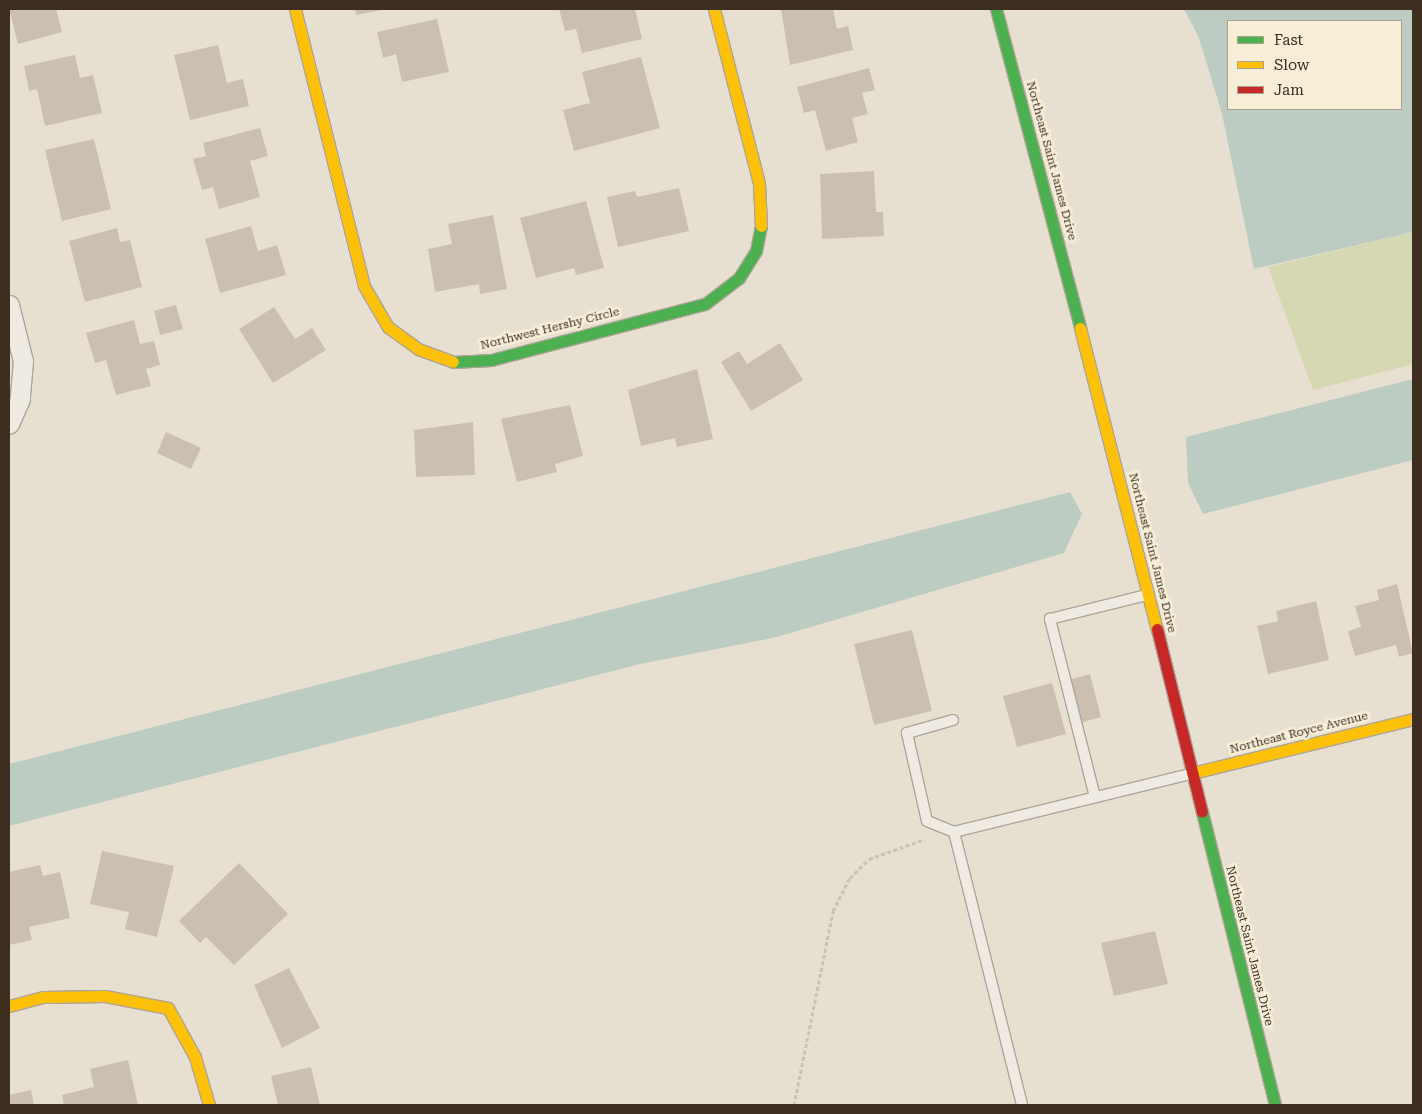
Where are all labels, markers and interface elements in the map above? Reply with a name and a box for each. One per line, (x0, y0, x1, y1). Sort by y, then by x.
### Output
legend (1227, 20, 1402, 110)
text: Fast (1274, 31, 1303, 49)
text: Slow (1274, 56, 1309, 74)
street label: Northeast Saint James Drive (1023, 80, 1079, 242)
text: Jam (1274, 81, 1304, 99)
street label: Northwest Hershy Circle (479, 305, 621, 353)
street label: Northeast Saint James Drive (1125, 472, 1179, 634)
street label: Northeast Royce Avenue (1228, 709, 1370, 757)
street label: Northeast Saint James Drive (1222, 865, 1276, 1027)

